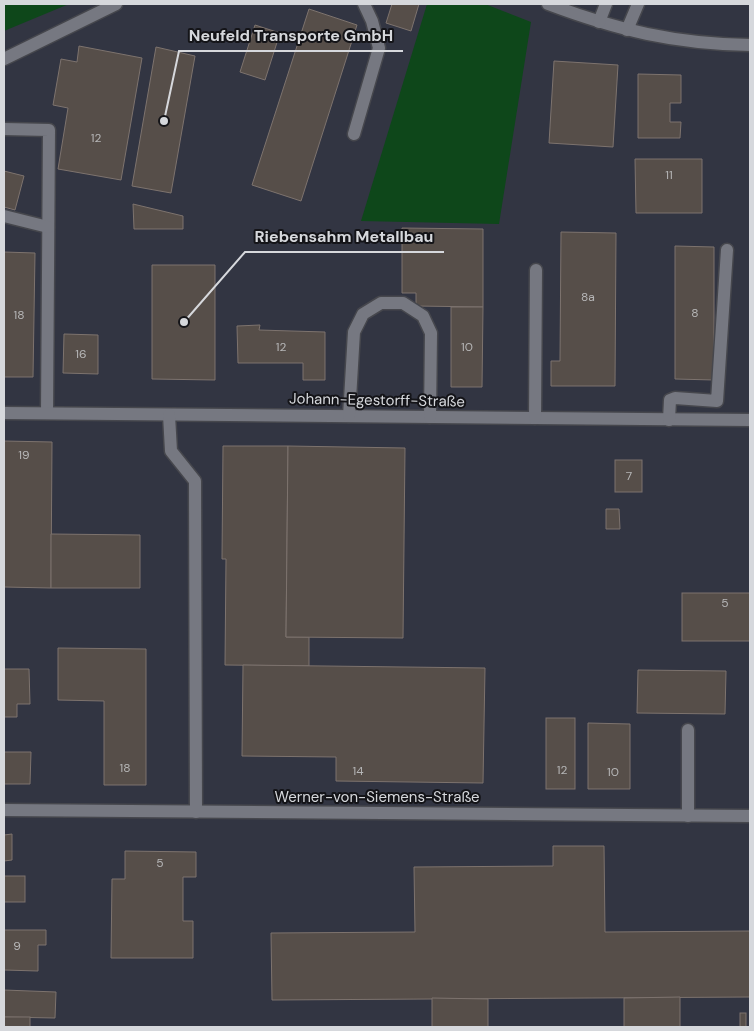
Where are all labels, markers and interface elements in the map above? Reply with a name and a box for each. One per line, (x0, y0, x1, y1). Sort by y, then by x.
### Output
callout: Neufeld Transporte GmbH (179, 20, 403, 51)
text: Neufeld Transporte GmbH (189, 25, 393, 46)
house number: 12 (91, 130, 101, 146)
house number: 11 (665, 167, 673, 183)
callout: Riebensahm Metallbau (245, 221, 444, 252)
text: Riebensahm Metallbau (255, 226, 433, 247)
house number: 8a (581, 289, 595, 305)
house number: 8 (691, 305, 699, 321)
house number: 18 (13, 307, 25, 323)
house number: 12 (276, 339, 286, 355)
house number: 10 (461, 339, 473, 355)
house number: 16 (75, 346, 87, 362)
street label: Johann-Egestorff-Straße (289, 388, 465, 412)
house number: 19 (18, 447, 30, 463)
house number: 7 (626, 468, 632, 484)
house number: 5 (721, 595, 729, 611)
house number: 18 (119, 760, 131, 776)
house number: 12 (557, 762, 567, 778)
house number: 14 (352, 763, 364, 779)
house number: 10 (607, 764, 619, 780)
street label: Werner-von-Siemens-Straße (274, 787, 480, 807)
house number: 5 (156, 855, 164, 871)
house number: 9 (13, 938, 21, 954)

